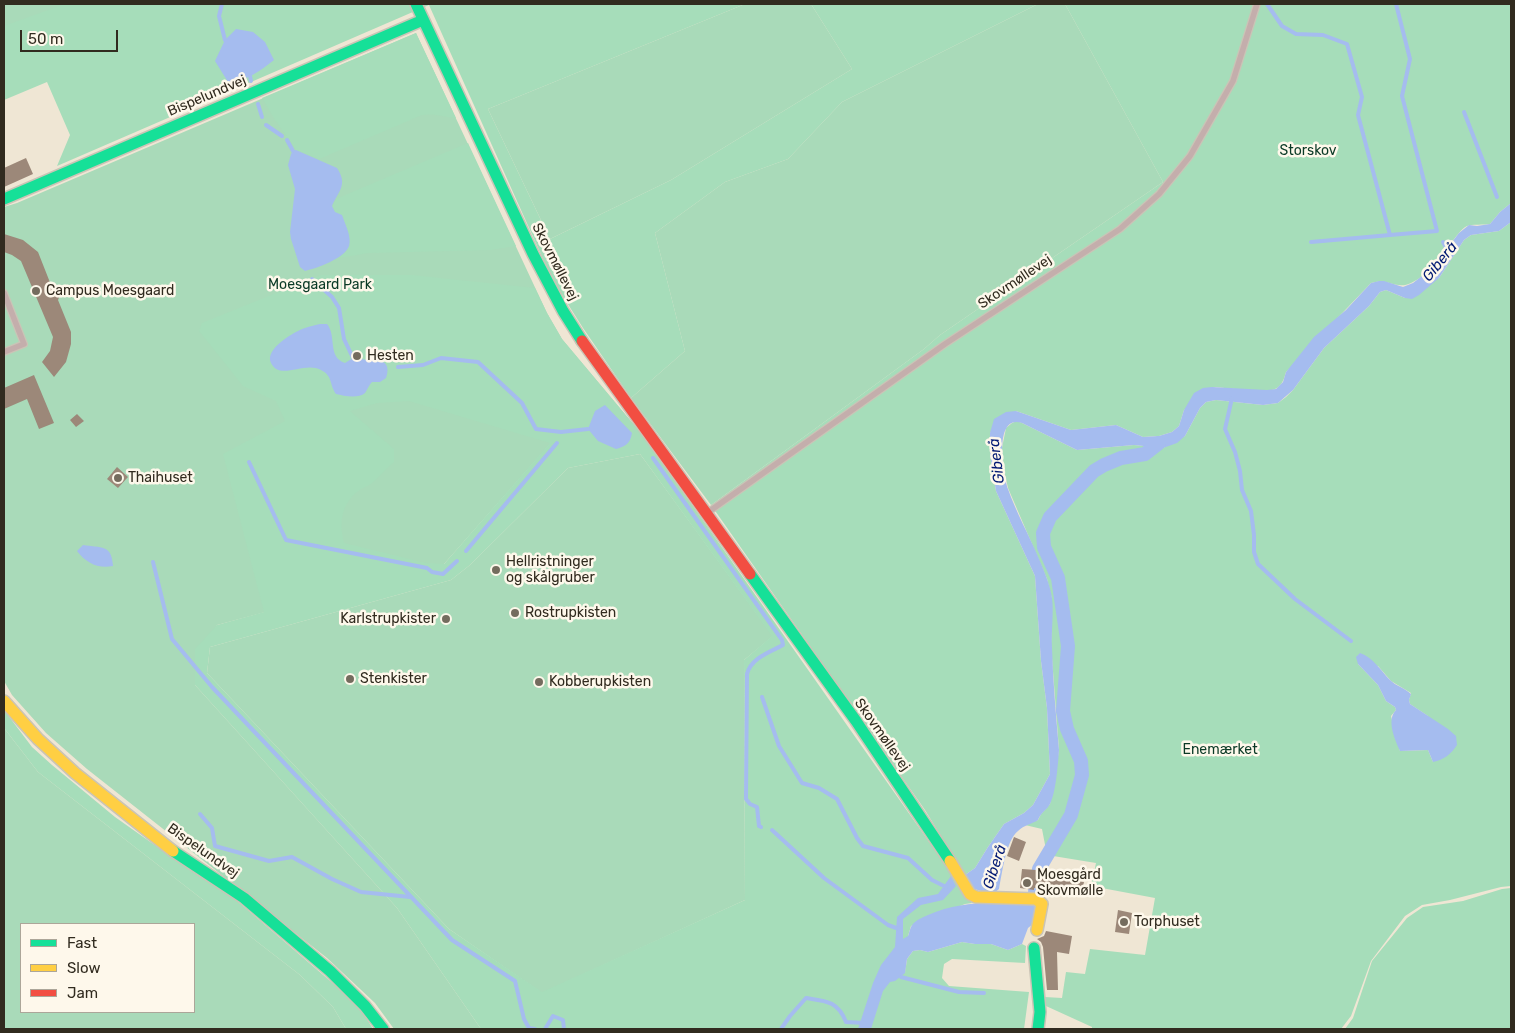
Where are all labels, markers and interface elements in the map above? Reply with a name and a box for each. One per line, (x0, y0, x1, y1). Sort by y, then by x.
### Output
scale bar (22, 20, 120, 52)
text: 50 m (28, 30, 63, 48)
street label: Bispelundvej (165, 72, 249, 120)
park label: Storskov (1279, 143, 1337, 159)
street label: Skovmøllevej (528, 220, 582, 304)
water label: Giberå (1419, 239, 1461, 285)
street label: Skovmøllevej (975, 251, 1055, 313)
park label: Moesgaard Park (268, 277, 372, 293)
place label: Campus Moesgaard (46, 283, 174, 299)
marker: Campus Moesgaard (30, 285, 42, 297)
place label: Hesten (367, 348, 414, 364)
marker: Hesten (351, 350, 363, 362)
water label: Giberå (985, 437, 1009, 485)
place label: Thaihuset (128, 470, 193, 486)
marker: Thaihuset (112, 472, 124, 484)
place label: Hellristninger og skålgruber (506, 554, 595, 586)
marker: Hellristninger og skålgruber (490, 564, 502, 576)
place label: Rostrupkisten (525, 605, 616, 621)
marker: Rostrupkisten (509, 607, 521, 619)
place label: Karlstrupkister (340, 611, 436, 627)
marker: Karlstrupkister (440, 613, 452, 625)
place label: Stenkister (360, 671, 427, 687)
marker: Stenkister (344, 673, 356, 685)
place label: Kobberupkisten (549, 674, 651, 690)
marker: Kobberupkisten (533, 676, 545, 688)
street label: Skovmøllevej (851, 695, 913, 775)
park label: Enemærket (1182, 742, 1258, 758)
street label: Bispelundvej (164, 820, 242, 882)
water label: Giberå (979, 842, 1011, 892)
place label: Moesgård Skovmølle (1037, 867, 1103, 900)
marker: Moesgård Skovmølle (1021, 877, 1033, 889)
place label: Torphuset (1134, 914, 1200, 930)
marker: Torphuset (1118, 916, 1130, 928)
legend (20, 923, 195, 1013)
text: Fast (67, 934, 97, 952)
text: Slow (67, 959, 100, 977)
text: Jam (67, 984, 98, 1002)

